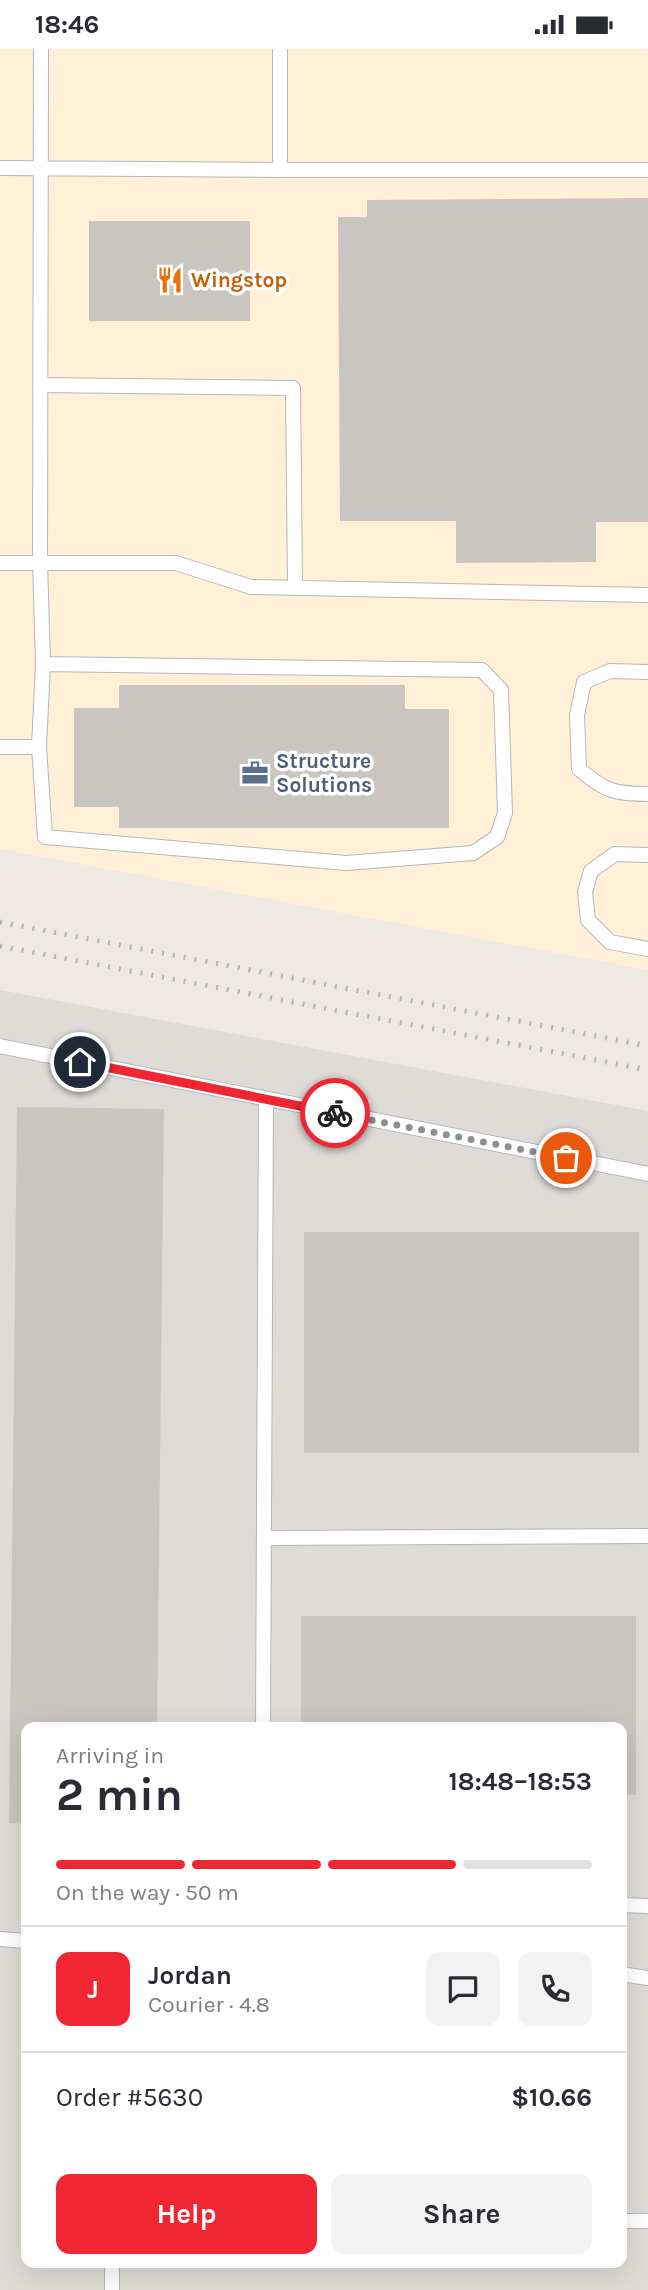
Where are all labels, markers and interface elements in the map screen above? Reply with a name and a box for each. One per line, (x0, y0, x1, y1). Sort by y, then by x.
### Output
text: 18:46 (35, 9, 99, 40)
restaurant icon: Wingstop (155, 265, 185, 295)
place label: Wingstop (191, 268, 287, 292)
place label: Structure Solutions (276, 749, 372, 797)
office icon: Structure Solutions (240, 758, 270, 788)
pin (50, 1032, 110, 1092)
icon: home (61, 1043, 99, 1081)
courier (300, 1078, 370, 1148)
icon: bike (316, 1094, 354, 1132)
pin (536, 1128, 596, 1188)
icon: bag (547, 1139, 585, 1177)
text: Arriving in (56, 1742, 164, 1769)
text: 18:48–18:53 (449, 1766, 592, 1797)
text: 2 min (56, 1768, 183, 1822)
text: On the way · 50 m (56, 1879, 239, 1906)
button: chat (426, 1952, 500, 2026)
button: phone (518, 1952, 592, 2026)
text: Jordan (148, 1960, 232, 1991)
text: J (87, 1974, 99, 2005)
text: Courier · 4.8 (148, 1991, 270, 2018)
text: Order #5630 (56, 2082, 203, 2113)
text: $10.66 (511, 2082, 592, 2113)
button: Help (56, 2174, 317, 2254)
button: Share (331, 2174, 592, 2254)

